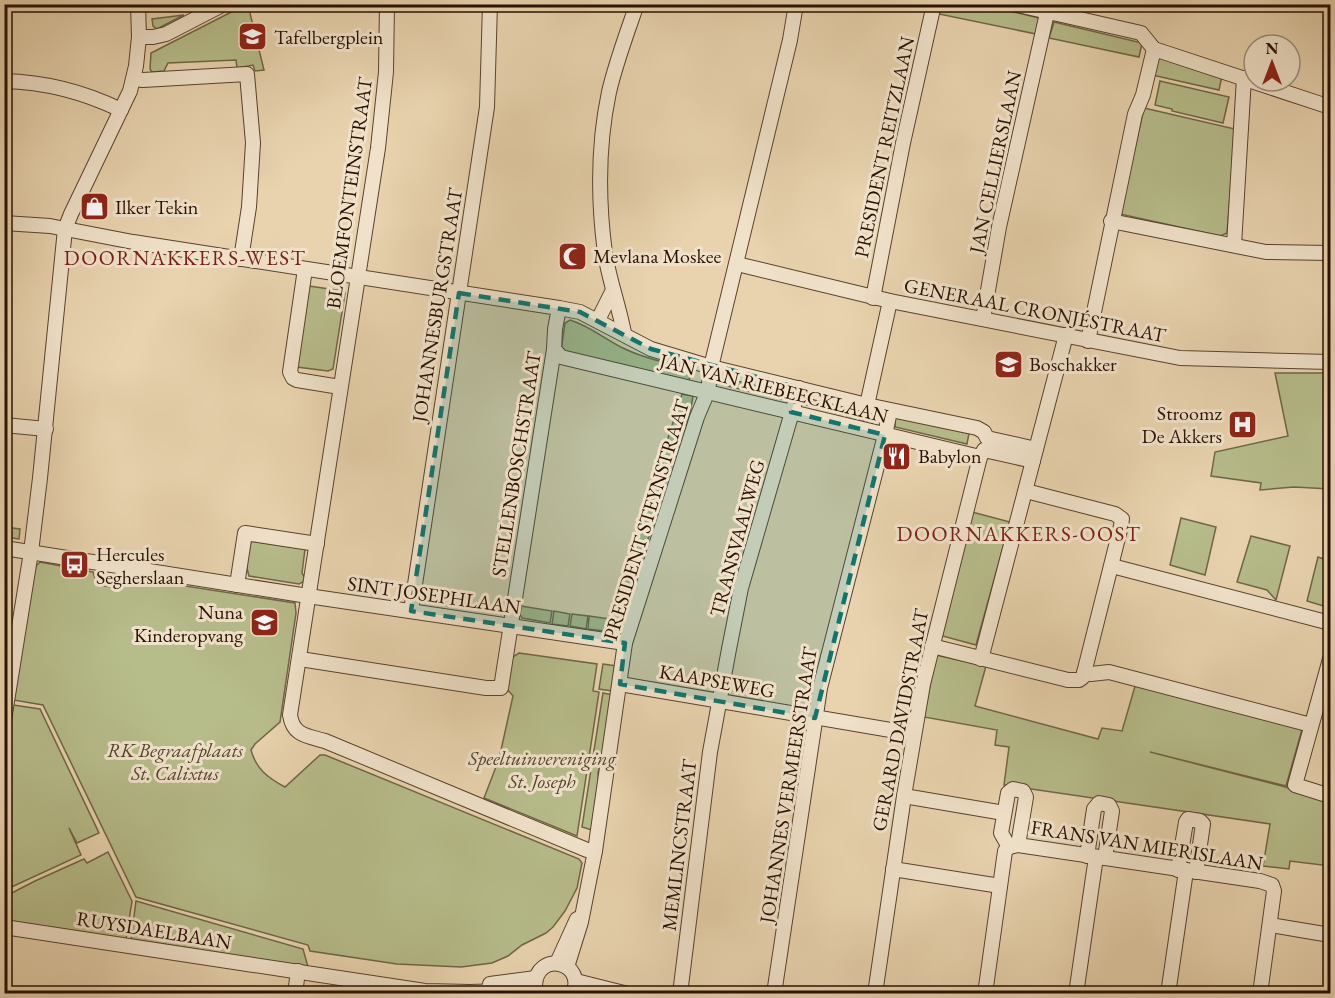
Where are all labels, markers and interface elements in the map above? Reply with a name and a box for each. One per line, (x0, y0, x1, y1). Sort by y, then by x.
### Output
school or university icon: Tafelbergplein (237, 21, 269, 53)
place label: Tafelbergplein (274, 24, 384, 50)
north arrow (1242, 33, 1302, 93)
street label: PRESIDENT REITZLAAN (848, 34, 920, 260)
text: N (1266, 38, 1279, 59)
street label: JAN CELLIERSLAAN (963, 68, 1027, 258)
street label: BLOEMFONTEINSTRAAT (320, 75, 378, 310)
street label: JOHANNESBURGSTRAAT (405, 186, 468, 426)
shop icon: Ilker Tekin (78, 191, 110, 223)
place label: Ilker Tekin (115, 194, 199, 220)
mosque icon: Mevlana Moskee (556, 240, 588, 272)
place label: Mevlana Moskee (593, 243, 721, 269)
district label: DOORNAKKERS-WEST (64, 244, 306, 271)
street label: GENERAAL CRONJÉSTRAAT (902, 272, 1169, 348)
street label: JAN VAN RIEBEECKLAAN (655, 347, 891, 429)
school or university icon: Boschakker (992, 348, 1024, 380)
street label: STELLENBOSCHSTRAAT (485, 349, 547, 579)
place label: Boschakker (1029, 351, 1117, 377)
street label: PRESIDENT STEYNSTRAAT (597, 396, 695, 644)
place label: Stroomz De Akkers (1142, 400, 1222, 449)
hospital icon: Stroomz De Akkers (1227, 409, 1259, 441)
restaurant icon: Babylon (881, 440, 913, 472)
place label: Babylon (918, 443, 982, 469)
street label: TRANSVAALWEG (704, 456, 770, 620)
district label: DOORNAKKERS-OOST (897, 520, 1141, 547)
place label: Hercules Segherslaan (96, 541, 185, 590)
bus stop icon: Hercules Segherslaan (59, 549, 91, 581)
street label: SINT JOSEPHLAAN (346, 570, 522, 620)
place label: Nuna Kinderopvang (134, 599, 243, 648)
street label: GERARD DAVIDSTRAAT (866, 606, 934, 833)
school or university icon: Nuna Kinderopvang (248, 607, 280, 639)
street label: JOHANNES VERMEERSTRAAT (753, 645, 823, 927)
street label: KAAPSEWEG (657, 658, 777, 704)
park label: RK Begraafplaats St. Calixtus (107, 737, 244, 786)
park label: Speeltuinvereniging St. Joseph (467, 745, 617, 794)
street label: MEMLINCSTRAAT (656, 757, 703, 932)
street label: FRANS VAN MIERISLAAN (1029, 814, 1265, 876)
street label: RUYSDAELBAAN (75, 905, 233, 955)

